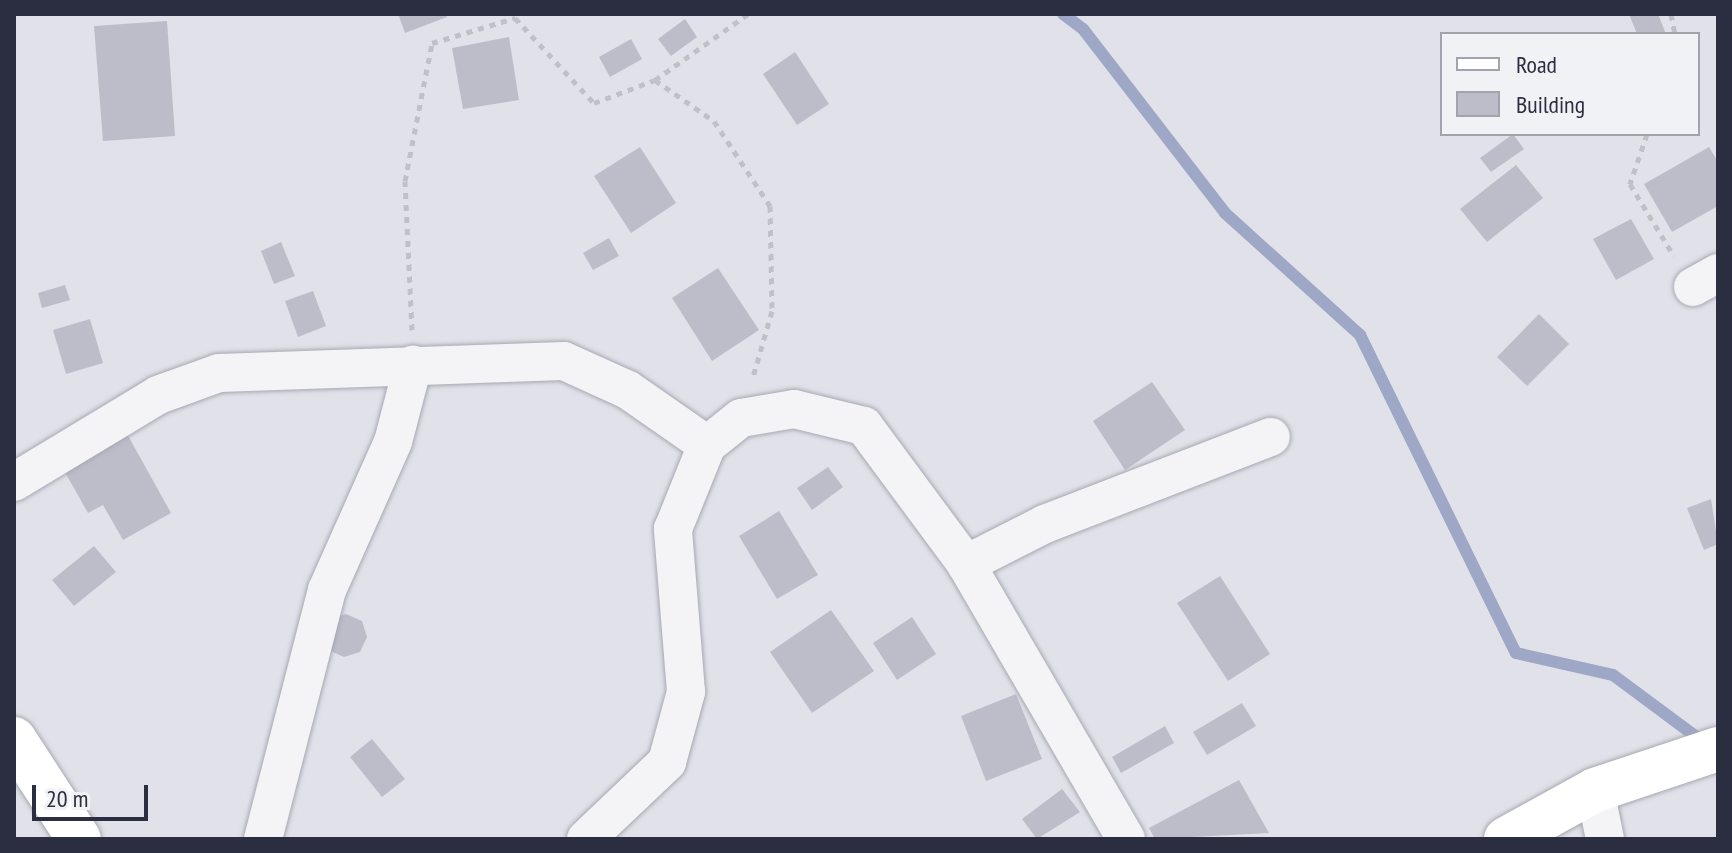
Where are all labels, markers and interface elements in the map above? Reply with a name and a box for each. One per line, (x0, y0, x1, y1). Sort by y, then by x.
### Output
legend (1440, 32, 1700, 136)
text: Road (1516, 49, 1557, 80)
text: Building (1516, 89, 1585, 120)
scale bar (36, 769, 152, 819)
text: 20 m (46, 783, 88, 814)

